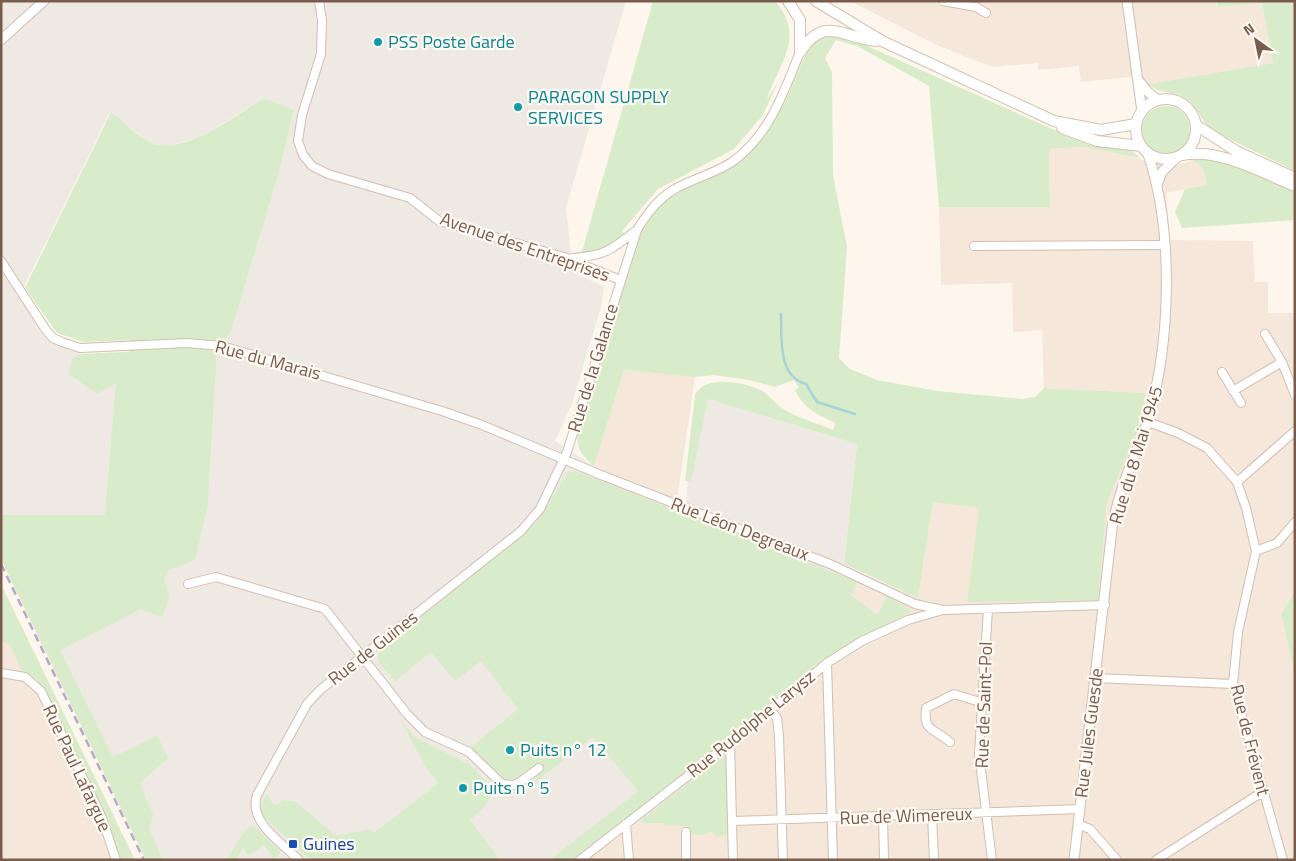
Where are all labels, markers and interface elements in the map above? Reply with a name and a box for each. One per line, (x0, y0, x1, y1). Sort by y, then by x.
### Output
north arrow (1231, 15, 1281, 65)
text: N (1239, 17, 1258, 40)
place label: PSS Poste Garde (388, 28, 515, 55)
marker: PSS Poste Garde (372, 36, 384, 48)
place label: PARAGON SUPPLY SERVICES (528, 83, 669, 131)
marker: PARAGON SUPPLY SERVICES (512, 101, 524, 113)
street label: Avenue des Entreprises (437, 205, 614, 288)
street label: Rue de la Galance (560, 300, 625, 435)
street label: Rue du Marais (212, 332, 324, 387)
street label: Rue du 8 Mai 1945 (1102, 382, 1169, 527)
street label: Rue Léon Degreaux (667, 490, 813, 567)
street label: Rue de Guines (322, 604, 424, 691)
street label: Rue de Saint-Pol (968, 641, 999, 769)
street label: Rue Rudolphe Larysz (681, 663, 821, 784)
street label: Rue Jules Guesde (1067, 666, 1110, 799)
street label: Rue de Frévent (1224, 681, 1278, 799)
street label: Rue Paul Lafargue (36, 700, 119, 836)
place label: Puits n° 12 (520, 736, 607, 763)
marker: Puits n° 12 (504, 744, 516, 756)
place label: Puits n° 5 (473, 774, 550, 801)
marker: Puits n° 5 (457, 782, 469, 794)
street label: Rue de Wimereux (839, 800, 973, 831)
place label: Guines (303, 830, 355, 857)
marker: Guines (287, 838, 299, 850)

